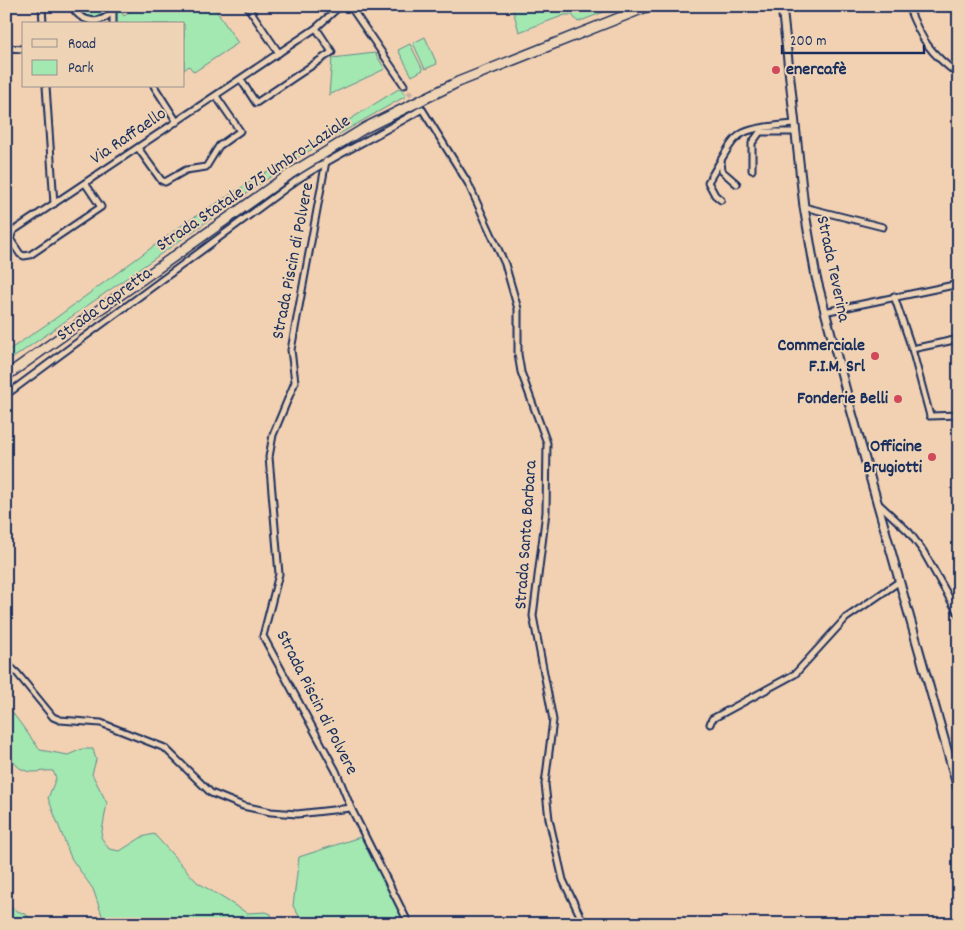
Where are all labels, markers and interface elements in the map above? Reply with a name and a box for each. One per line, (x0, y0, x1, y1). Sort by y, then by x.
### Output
legend (22, 22, 185, 88)
scale bar (782, 22, 925, 54)
text: 200 m (790, 31, 827, 53)
text: Road (68, 34, 96, 56)
text: Park (68, 58, 94, 80)
place label: enercafè (786, 58, 847, 83)
marker: enercafè (770, 64, 782, 76)
street label: Via Raffaello (86, 102, 172, 172)
street label: Strada Statale 675 Umbro-Laziale (152, 109, 356, 259)
street label: Strada Piscin di Polvere (267, 180, 321, 341)
street label: Strada Teverina (809, 214, 856, 325)
street label: Strada Capretta (52, 261, 158, 348)
place label: Commerciale F.I.M. Srl (778, 334, 866, 380)
marker: Commerciale F.I.M. Srl (869, 350, 881, 362)
place label: Fonderie Belli (797, 387, 889, 412)
marker: Fonderie Belli (892, 393, 904, 405)
place label: Officine Brugiotti (863, 435, 923, 481)
marker: Officine Brugiotti (926, 451, 938, 463)
street label: Strada Santa Barbara (509, 459, 545, 611)
street label: Strada Piscin di Polvere (269, 626, 363, 780)

